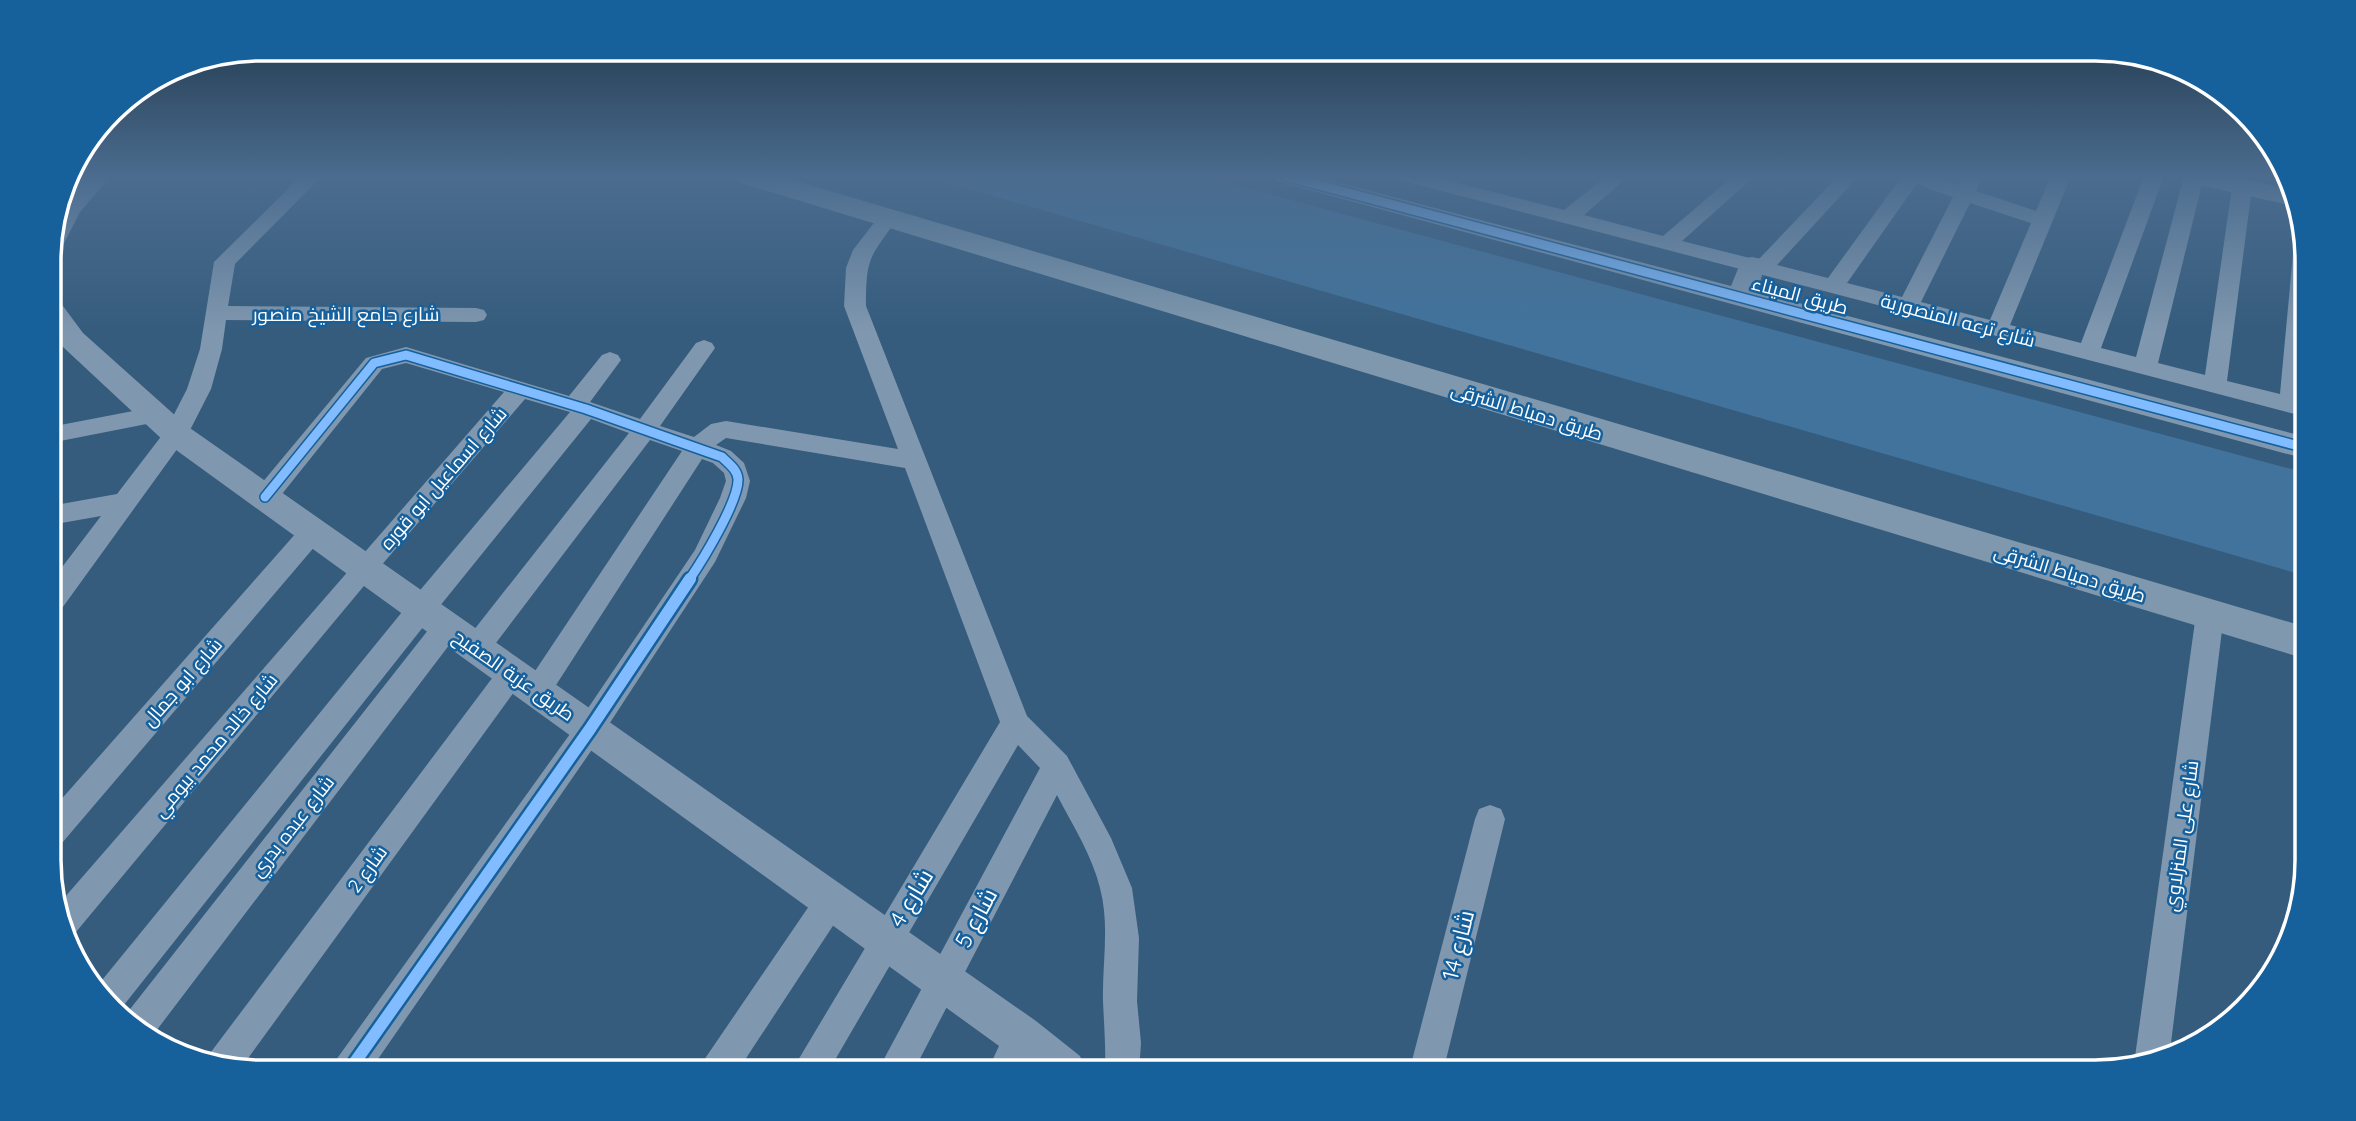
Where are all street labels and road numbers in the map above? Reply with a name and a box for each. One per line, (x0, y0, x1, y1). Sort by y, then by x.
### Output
street label: طريق الميناء (1749, 271, 1851, 320)
street label: شارع ترعه المنصورية (1878, 288, 2038, 354)
street label: شارع جامع الشيخ منصور (252, 302, 439, 328)
street label: طريق دمياط الشرقى (1448, 377, 1606, 446)
street label: شارع اسماعيل ابو قوره (374, 402, 513, 556)
street label: طريق دمياط الشرقى (1991, 539, 2149, 608)
street label: طريق عزبة الصفيح (447, 624, 579, 727)
street label: شارع ابو جمال (137, 633, 229, 733)
street label: شارع خالد محمد بيومي (148, 668, 285, 824)
street label: شارع على المنزلاوي (2159, 759, 2206, 914)
street label: شارع عبده بدري (245, 770, 342, 884)
street label: شارع 2 (342, 841, 394, 898)
street label: شارع 4 (882, 863, 941, 933)
street label: شارع 5 (948, 883, 1005, 953)
street label: شارع 14 (1435, 907, 1482, 983)

